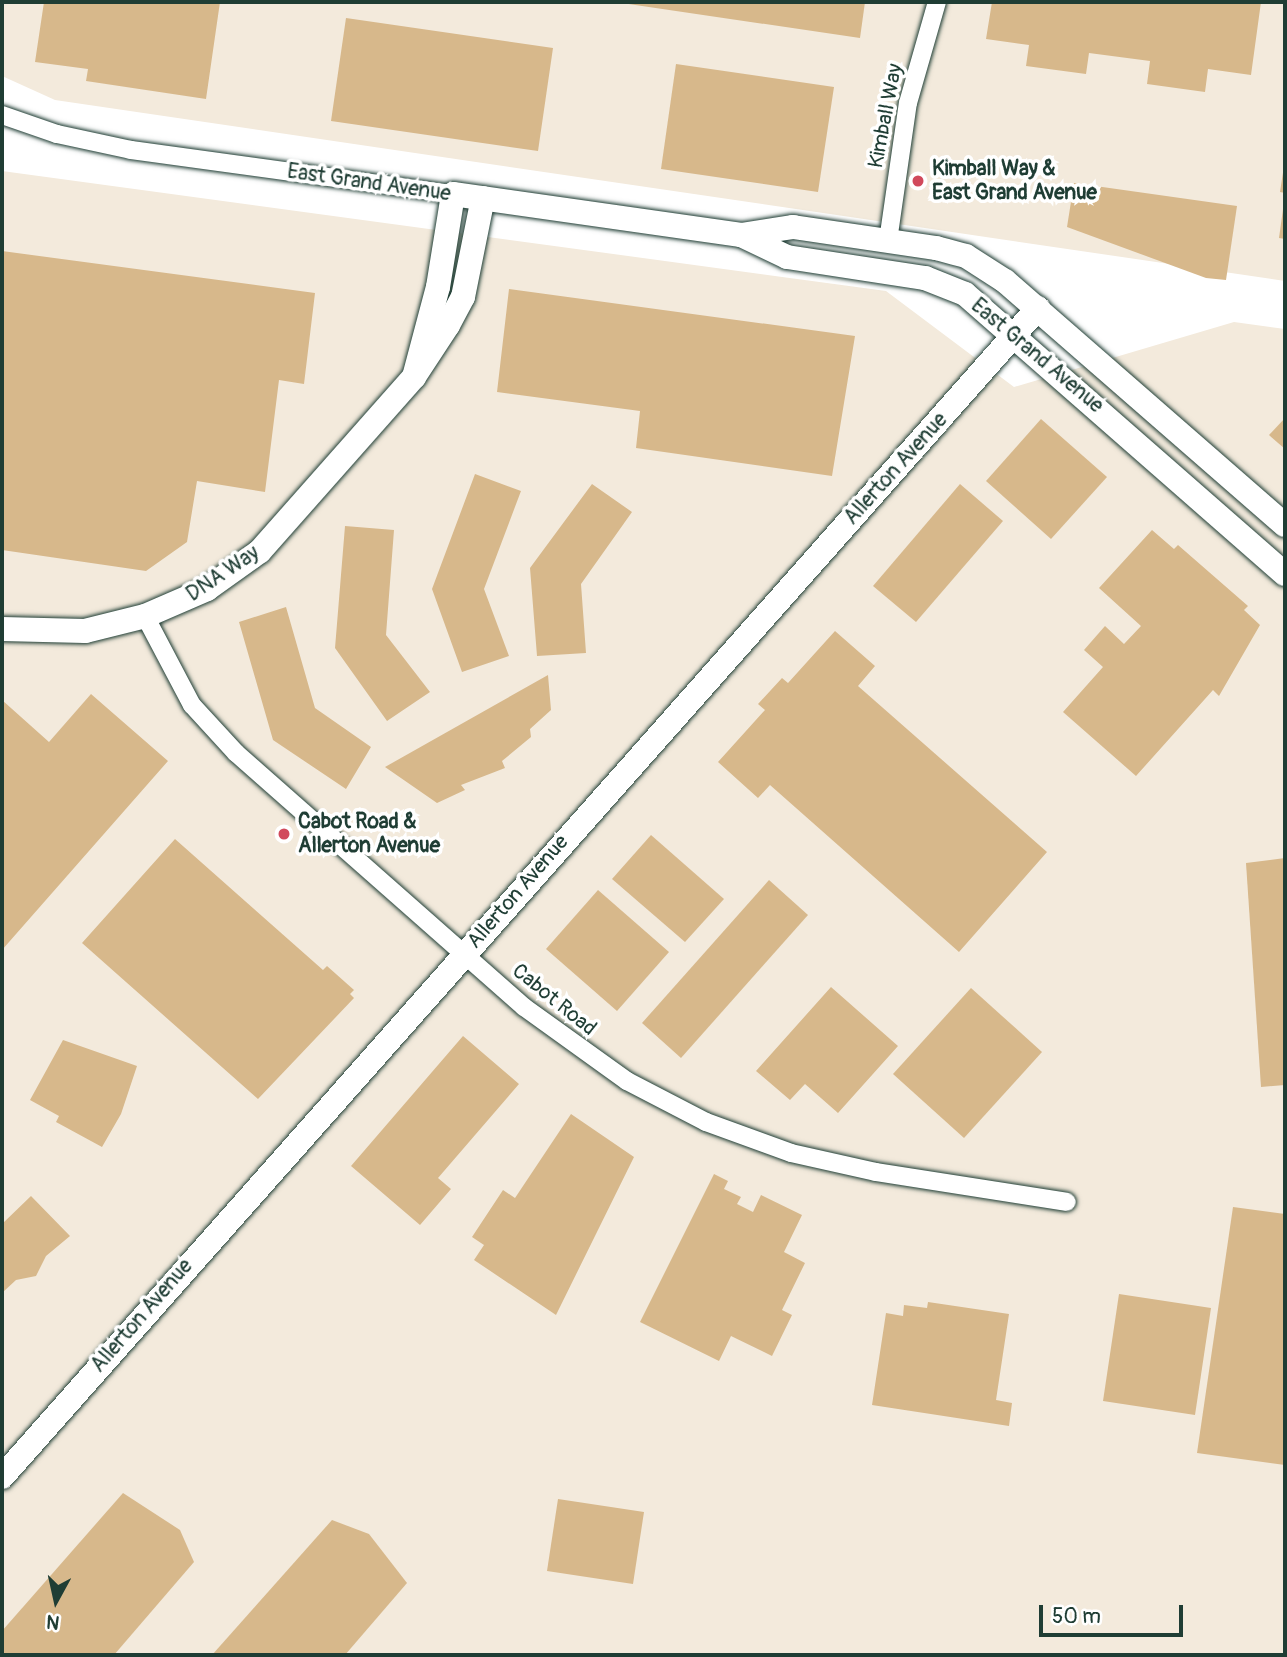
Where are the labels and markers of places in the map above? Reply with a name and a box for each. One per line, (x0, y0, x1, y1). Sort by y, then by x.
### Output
place label: Kimball Way & East Grand Avenue (932, 156, 1097, 206)
marker: Kimball Way & East Grand Avenue (910, 173, 926, 189)
place label: Cabot Road & Allerton Avenue (298, 809, 440, 859)
marker: Cabot Road & Allerton Avenue (276, 826, 292, 842)

